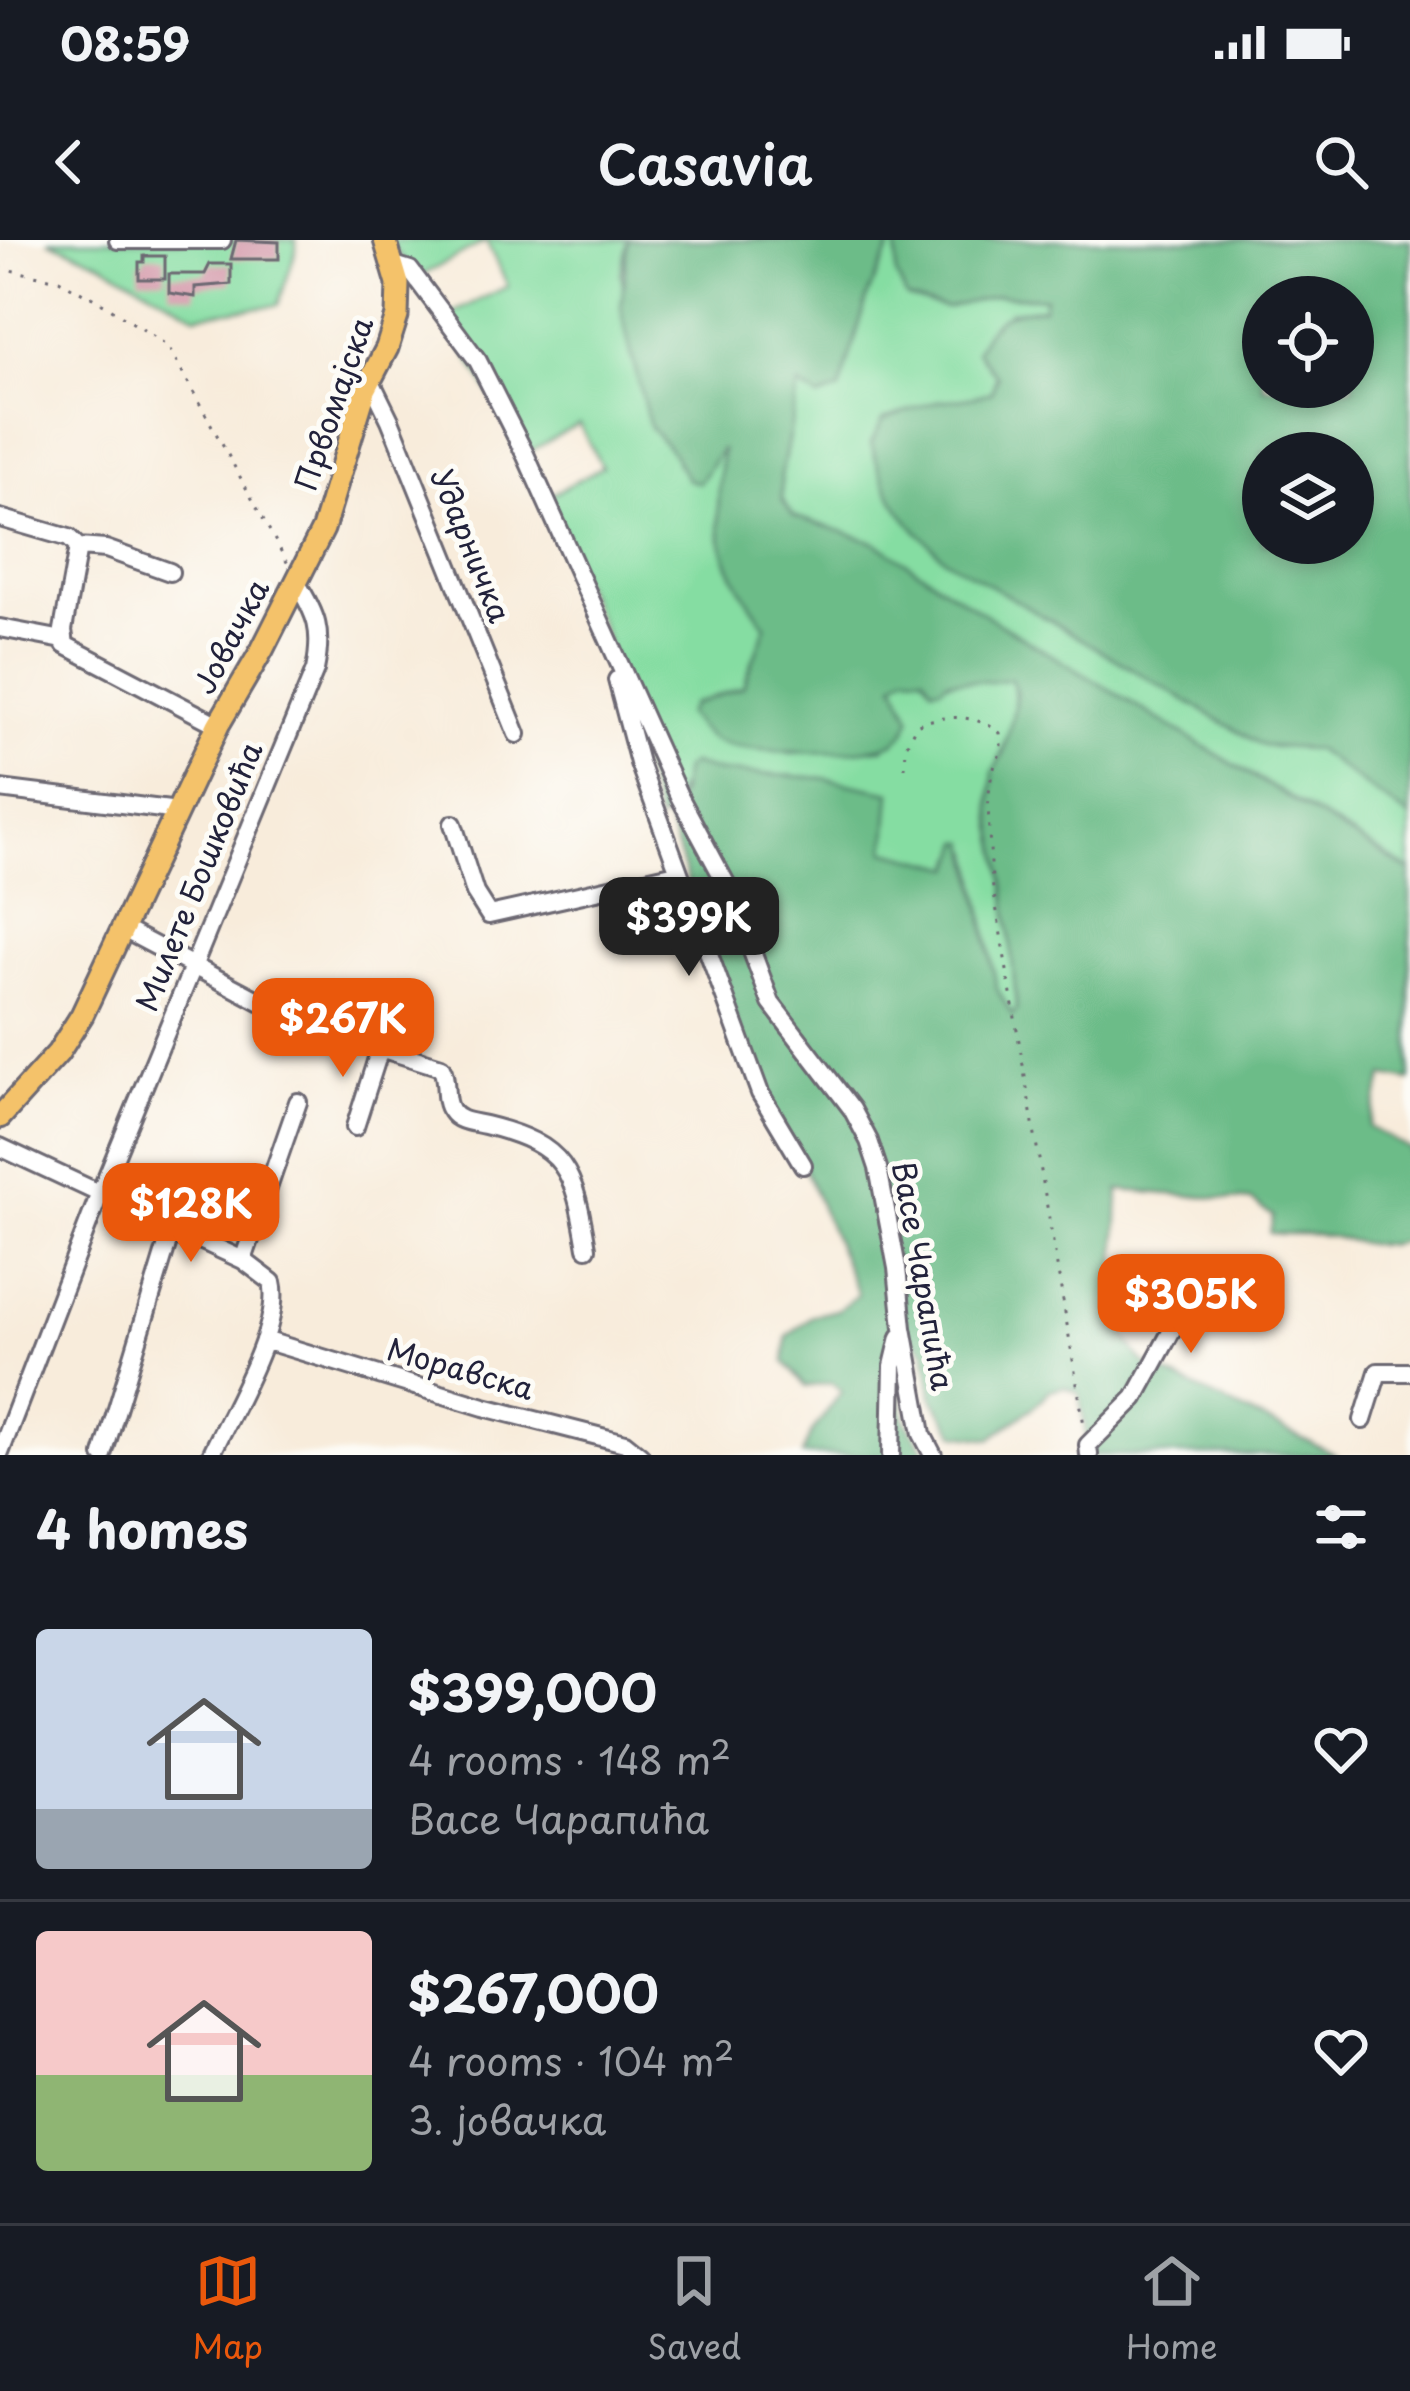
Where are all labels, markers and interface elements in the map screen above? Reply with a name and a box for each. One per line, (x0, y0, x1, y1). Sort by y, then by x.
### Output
text: 08:59 (60, 8, 190, 76)
text: Casavia (597, 122, 813, 203)
icon: back (36, 129, 102, 195)
icon: search (1308, 129, 1374, 195)
map controls (1242, 276, 1374, 564)
button: locate (1242, 276, 1374, 408)
street label: Првомајска (282, 310, 383, 496)
button: layers (1242, 432, 1374, 564)
street label: Ударничка (421, 461, 524, 629)
street label: Јовачка (181, 570, 279, 701)
street label: Милете Бошковића (123, 735, 272, 1017)
pin: $399K (605, 877, 773, 979)
text: $399K (626, 886, 752, 945)
pin: $267K (259, 978, 427, 1080)
text: $267K (279, 987, 407, 1046)
street label: Васе Чарапића (882, 1158, 967, 1394)
pin: $128K (107, 1163, 275, 1265)
text: $128K (129, 1172, 253, 1231)
pin: $305K (1107, 1254, 1275, 1356)
text: $305K (1125, 1263, 1257, 1322)
street label: Моравска (382, 1325, 540, 1410)
text: 4 homes (36, 1489, 248, 1566)
icon: filters (1308, 1494, 1374, 1560)
text: $399,000 (408, 1652, 657, 1729)
icon: home (132, 1677, 276, 1821)
icon: heart (1308, 1716, 1374, 1782)
text: 4 rooms · 148 m² (408, 1729, 731, 1788)
text: Васе Чарапића (408, 1788, 709, 1847)
text: $267,000 (408, 1953, 659, 2030)
icon: home (132, 1979, 276, 2123)
icon: heart (1308, 2018, 1374, 2084)
text: 4 rooms · 104 m² (408, 2030, 734, 2089)
text: 3. јовачка (408, 2089, 606, 2148)
tab: Map (192, 2248, 263, 2370)
tab: Saved (648, 2248, 741, 2370)
tab: Home (1126, 2248, 1218, 2370)

